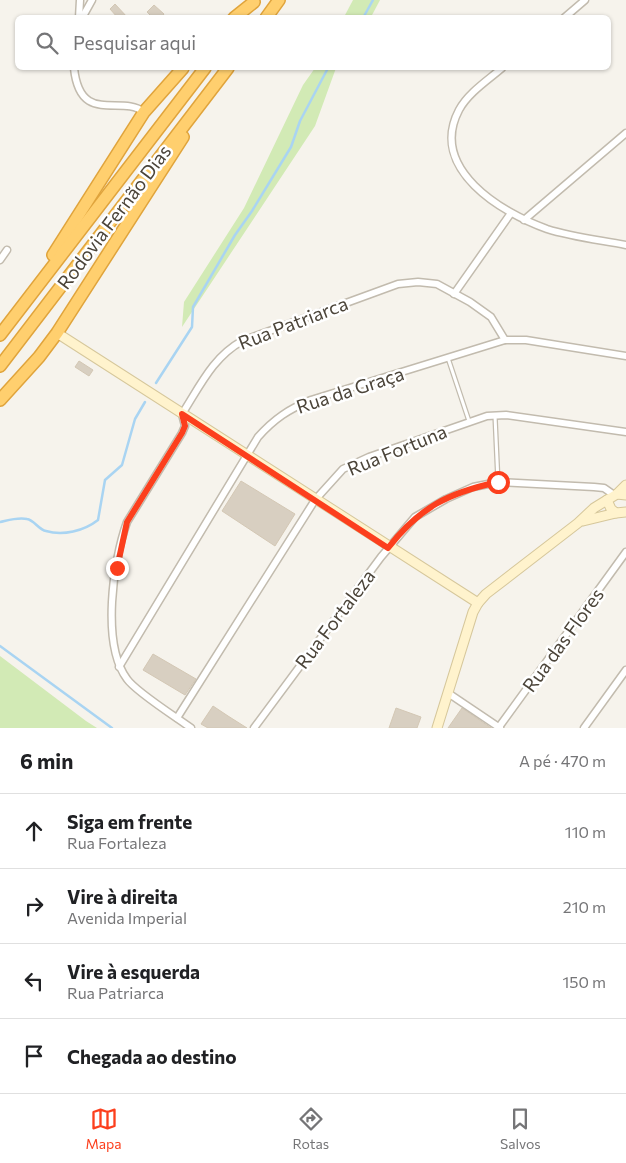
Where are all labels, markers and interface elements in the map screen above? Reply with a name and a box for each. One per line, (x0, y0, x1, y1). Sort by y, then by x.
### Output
search box (15, 15, 611, 70)
icon: search (33, 29, 61, 57)
text: Pesquisar aqui (73, 31, 196, 54)
street label: Rodovia Fernão Dias (52, 140, 175, 293)
street label: Rua Patriarca (235, 291, 351, 354)
street label: Rua da Graça (293, 361, 407, 418)
street label: Rua Fortuna (344, 419, 450, 480)
route start (487, 471, 510, 494)
route end (106, 557, 129, 580)
street label: Rua Fortaleza (290, 565, 379, 673)
street label: Rua das Flores (517, 583, 608, 696)
text: 6 min (20, 748, 73, 773)
text: A pé · 470 m (519, 751, 606, 770)
text: Siga em frente (67, 810, 192, 833)
icon: ahead (20, 817, 48, 845)
text: 110 m (565, 822, 606, 841)
text: Rua Fortaleza (67, 833, 167, 852)
text: Vire à direita (67, 885, 178, 908)
icon: right (20, 892, 48, 920)
text: 210 m (563, 897, 606, 916)
text: Avenida Imperial (67, 908, 187, 927)
text: Vire à esquerda (67, 960, 200, 983)
icon: left (20, 967, 48, 995)
text: 150 m (563, 972, 606, 991)
text: Rua Patriarca (67, 983, 164, 1002)
icon: arrive (20, 1042, 48, 1070)
text: Chegada ao destino (67, 1045, 237, 1068)
tab: Mapa (85, 1105, 122, 1152)
tab: Rotas (292, 1105, 329, 1152)
tab: Salvos (500, 1105, 541, 1152)

